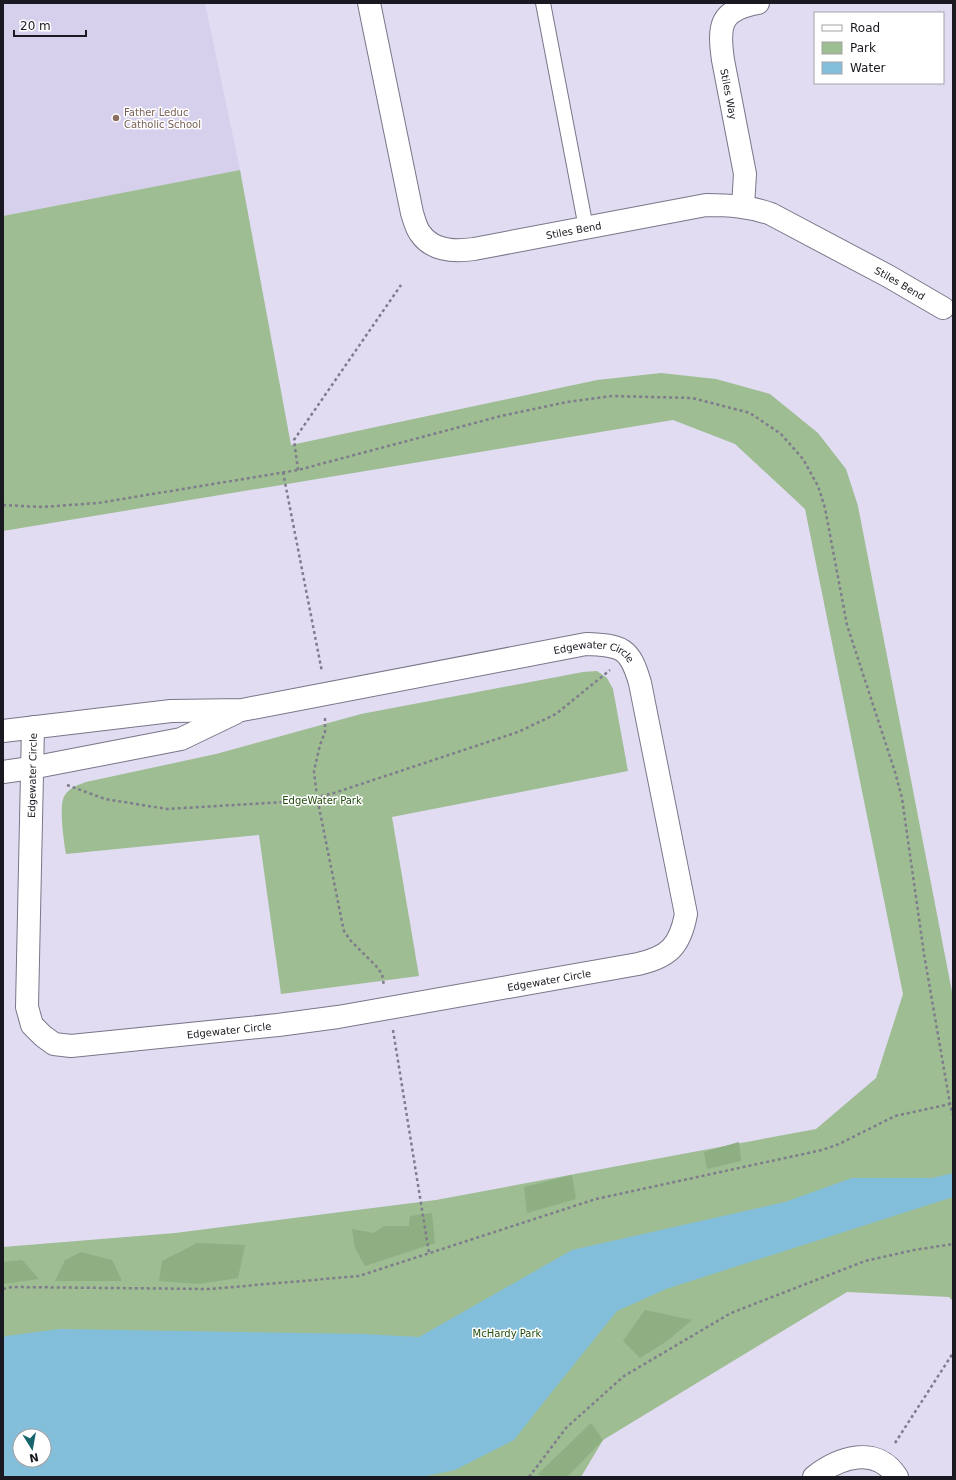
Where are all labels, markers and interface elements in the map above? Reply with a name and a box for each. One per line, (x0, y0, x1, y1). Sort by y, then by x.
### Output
scale bar (14, 12, 86, 38)
legend (814, 12, 944, 84)
text: 20 m (20, 19, 51, 33)
text: Road (850, 21, 880, 35)
text: Park (850, 41, 876, 55)
text: Water (850, 61, 886, 75)
street label: Stiles Way (718, 68, 739, 121)
place label: Father Leduc Catholic School (124, 107, 201, 130)
marker: Father Leduc Catholic School (111, 113, 121, 123)
street label: Stiles Bend (545, 220, 602, 241)
street label: Stiles Bend (873, 265, 927, 302)
street label: Edgewater Circle (553, 639, 636, 665)
street label: Edgewater Circle (26, 733, 39, 818)
park label: EdgeWater Park (282, 795, 362, 806)
street label: Edgewater Circle (506, 968, 592, 993)
street label: Edgewater Circle (186, 1021, 272, 1040)
park label: McHardy Park (473, 1328, 542, 1339)
north arrow (12, 1428, 52, 1468)
text: N (28, 1450, 40, 1465)

